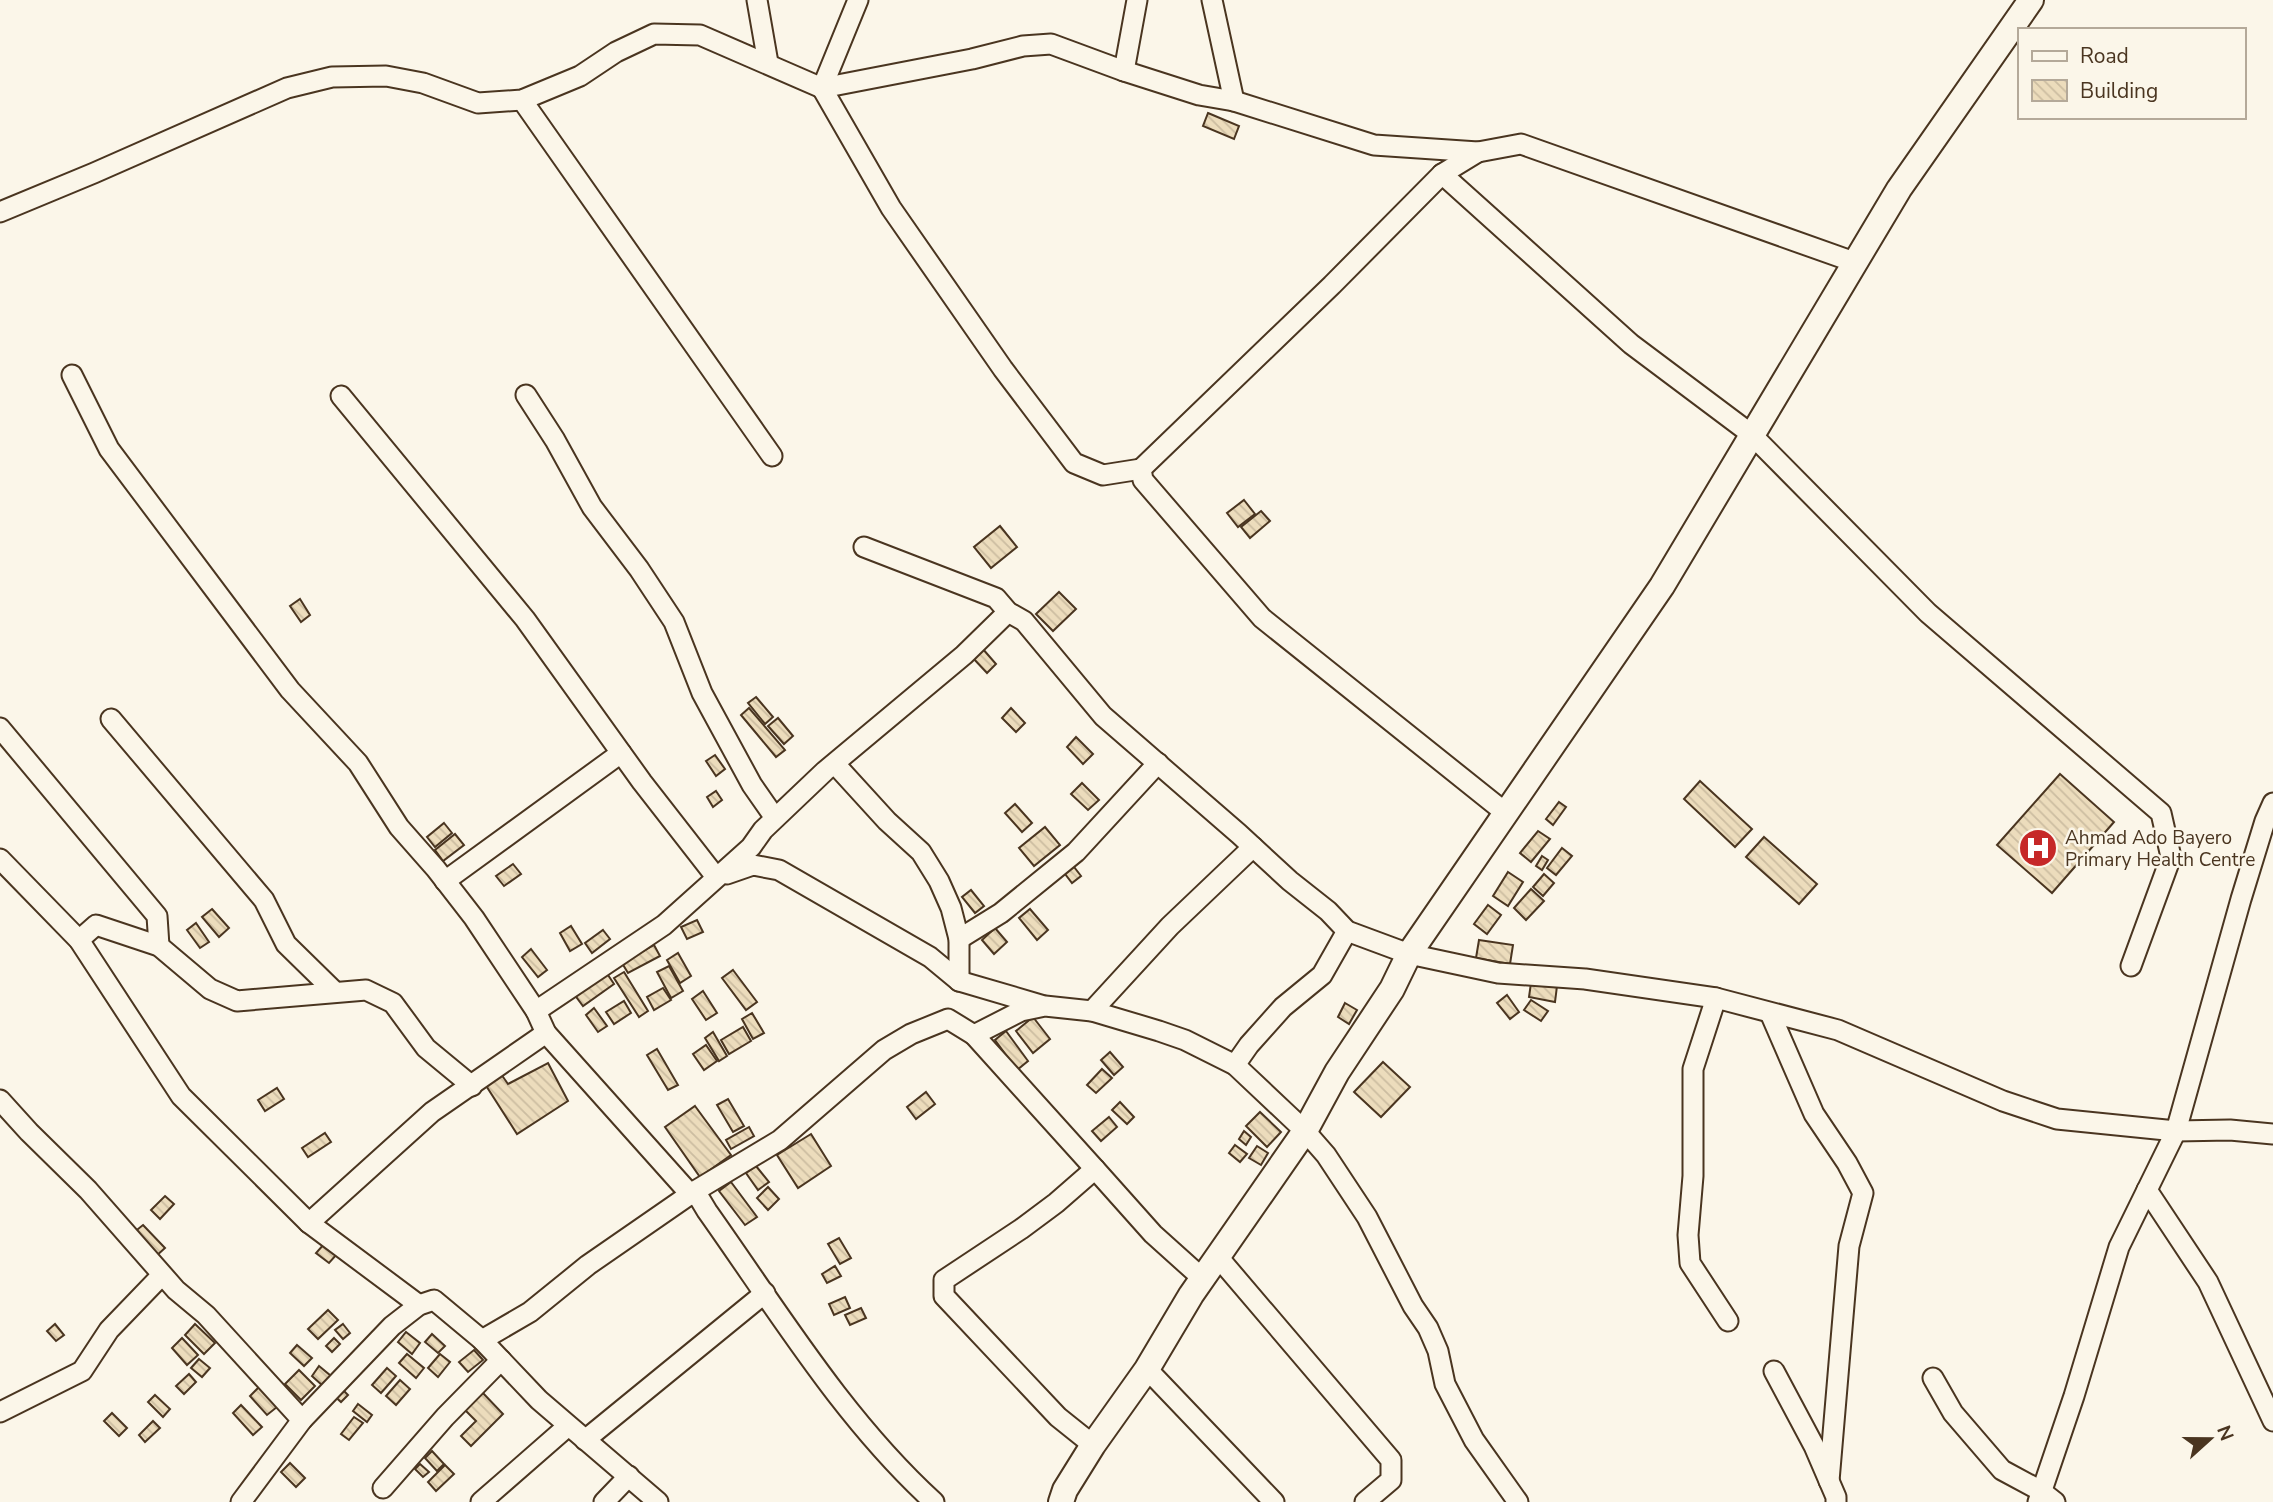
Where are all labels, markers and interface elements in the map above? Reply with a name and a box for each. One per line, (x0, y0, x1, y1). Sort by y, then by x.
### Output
legend (2018, 28, 2245, 119)
text: Road (2080, 42, 2129, 70)
text: Building (2080, 77, 2158, 105)
place label: Ahmad Ado Bayero Primary Health Centre (2065, 825, 2255, 873)
hospital icon: Ahmad Ado Bayero Primary Health Centre (2017, 827, 2059, 869)
north arrow (2175, 1404, 2245, 1474)
text: N (2210, 1422, 2240, 1445)

